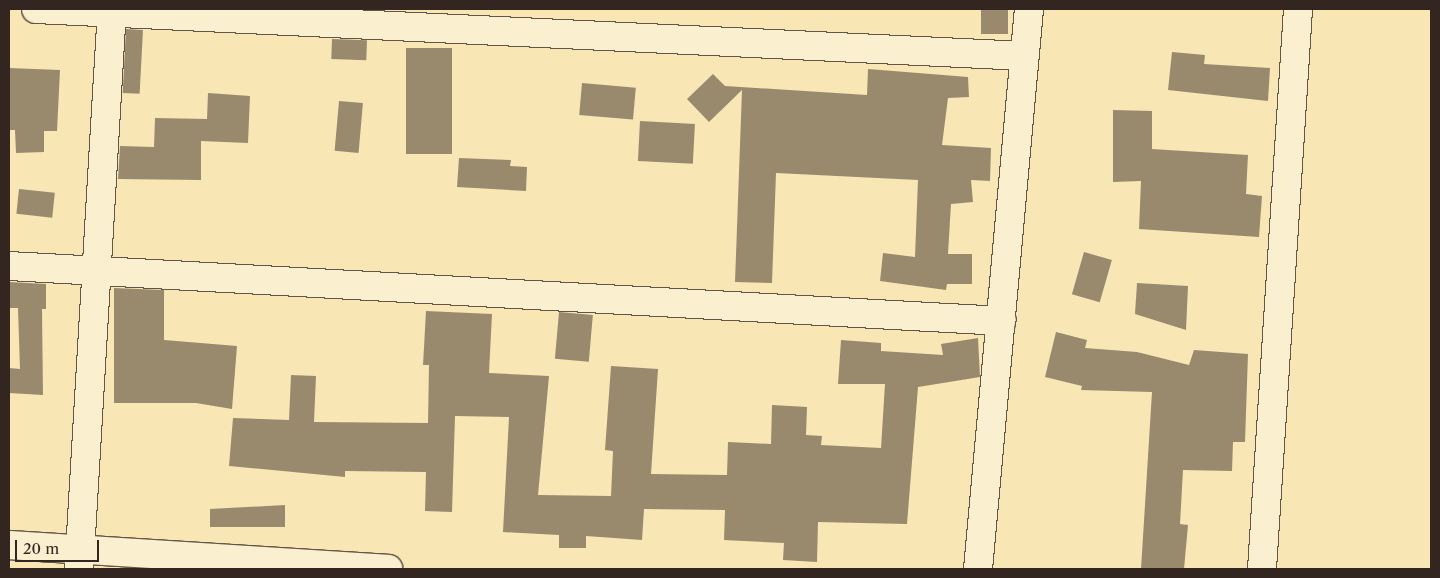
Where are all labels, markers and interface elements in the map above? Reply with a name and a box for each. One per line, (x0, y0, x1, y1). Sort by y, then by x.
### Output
scale bar (18, 530, 101, 562)
text: 20 m (23, 539, 59, 558)

